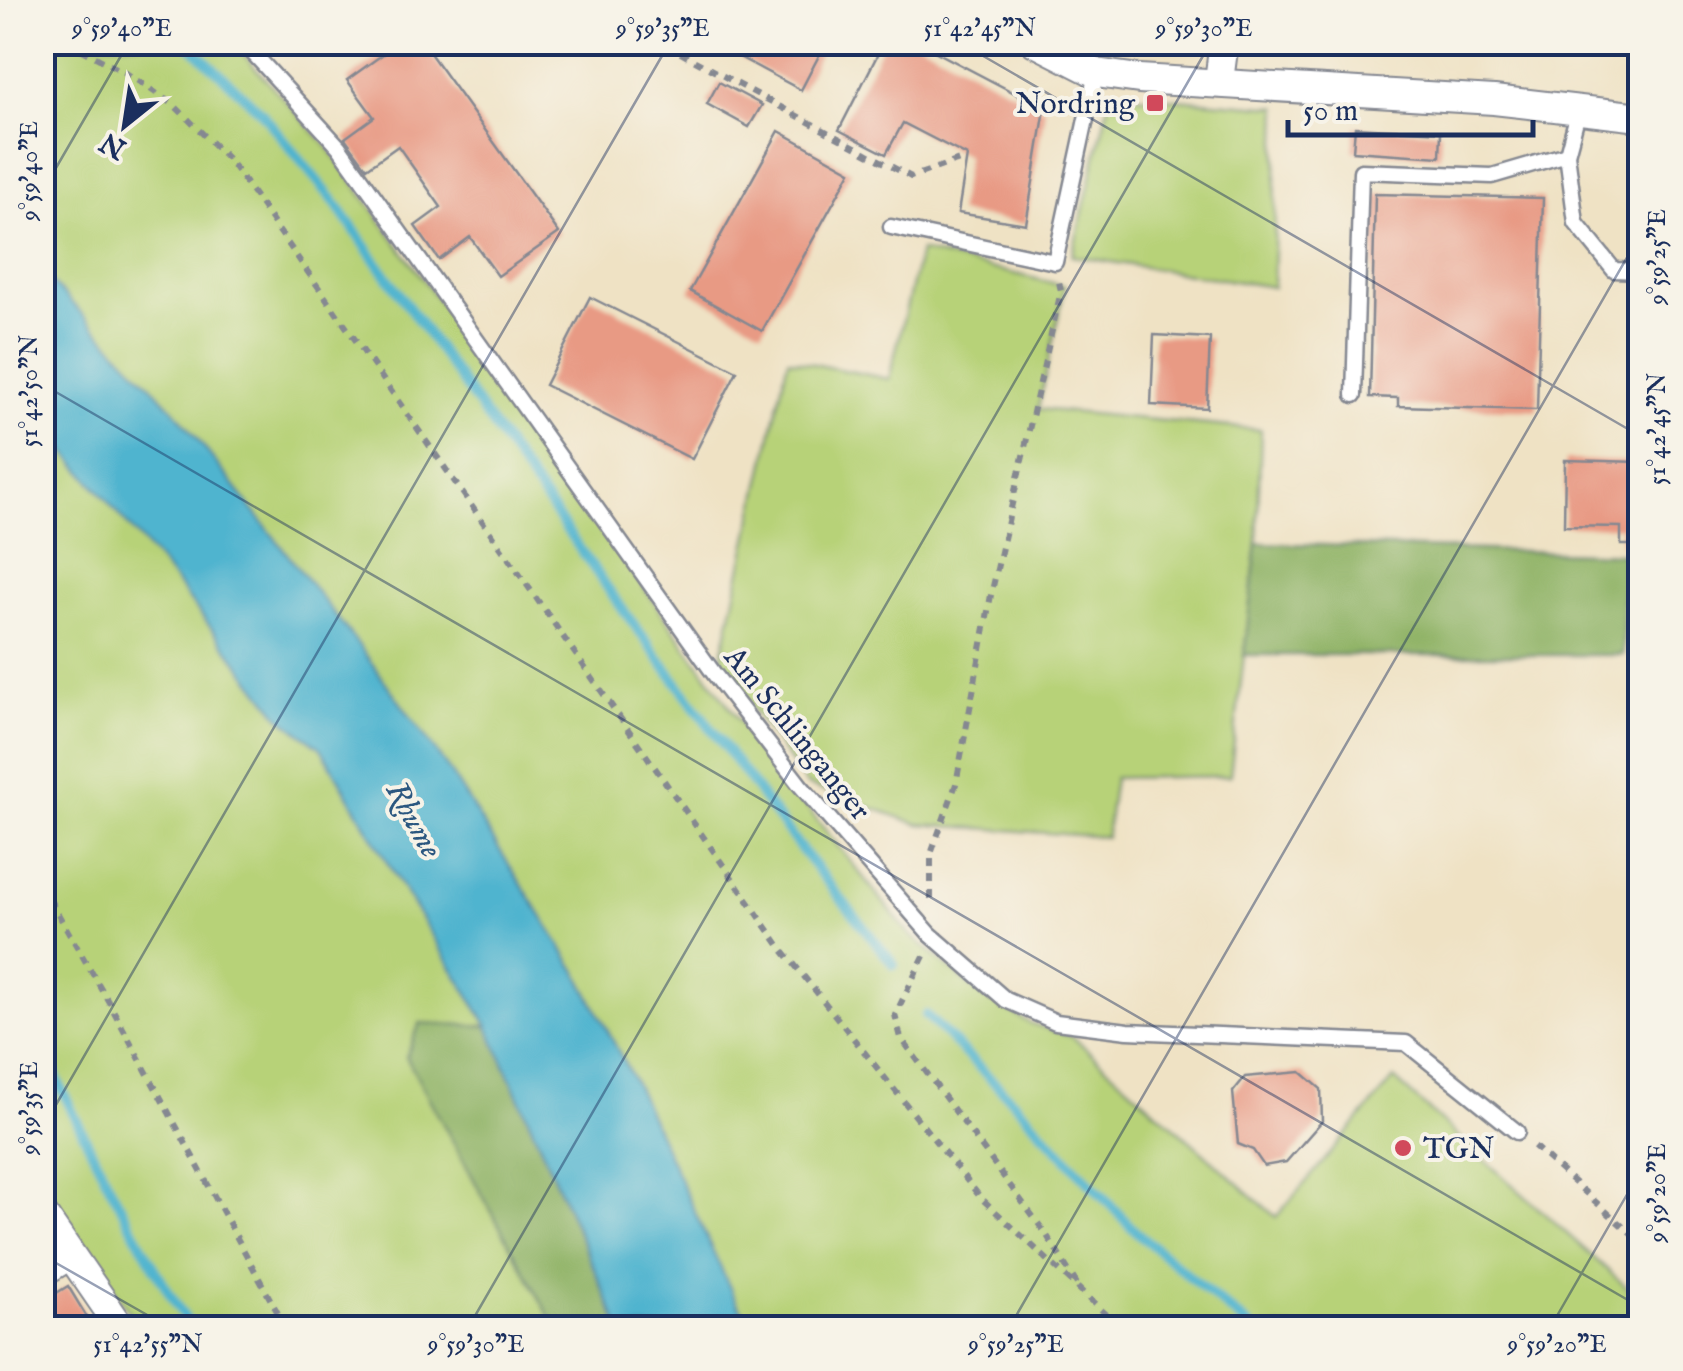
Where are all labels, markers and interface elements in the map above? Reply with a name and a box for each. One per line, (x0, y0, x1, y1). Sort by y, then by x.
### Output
text: 9°59'40"E (71, 13, 172, 45)
text: 9°59'35"E (615, 13, 710, 45)
text: 51°42'45"N (924, 13, 1036, 45)
text: 9°59'30"E (1154, 13, 1253, 45)
north arrow (75, 75, 175, 175)
scale bar (1288, 75, 1533, 137)
place label: Nordring (1015, 86, 1136, 124)
marker: Nordring (1144, 92, 1166, 114)
text: 50 m (1303, 93, 1358, 131)
text: 9°59'40"E (14, 121, 46, 222)
text: N (95, 123, 134, 166)
text: 9°59'25"E (1642, 209, 1674, 306)
text: 51°42'50"N (14, 335, 46, 447)
text: 51°42'45"N (1642, 373, 1674, 485)
street label: Am Schlinganger (714, 639, 878, 829)
water label: Rhume (375, 775, 451, 866)
text: 9°59'35"E (14, 1061, 46, 1156)
place label: TGN (1423, 1131, 1495, 1169)
marker: TGN (1392, 1137, 1414, 1159)
text: 9°59'20"E (1642, 1143, 1674, 1244)
text: 51°42'55"N (93, 1329, 203, 1361)
text: 9°59'30"E (426, 1329, 525, 1361)
text: 9°59'25"E (967, 1329, 1064, 1361)
text: 9°59'20"E (1506, 1329, 1607, 1361)

